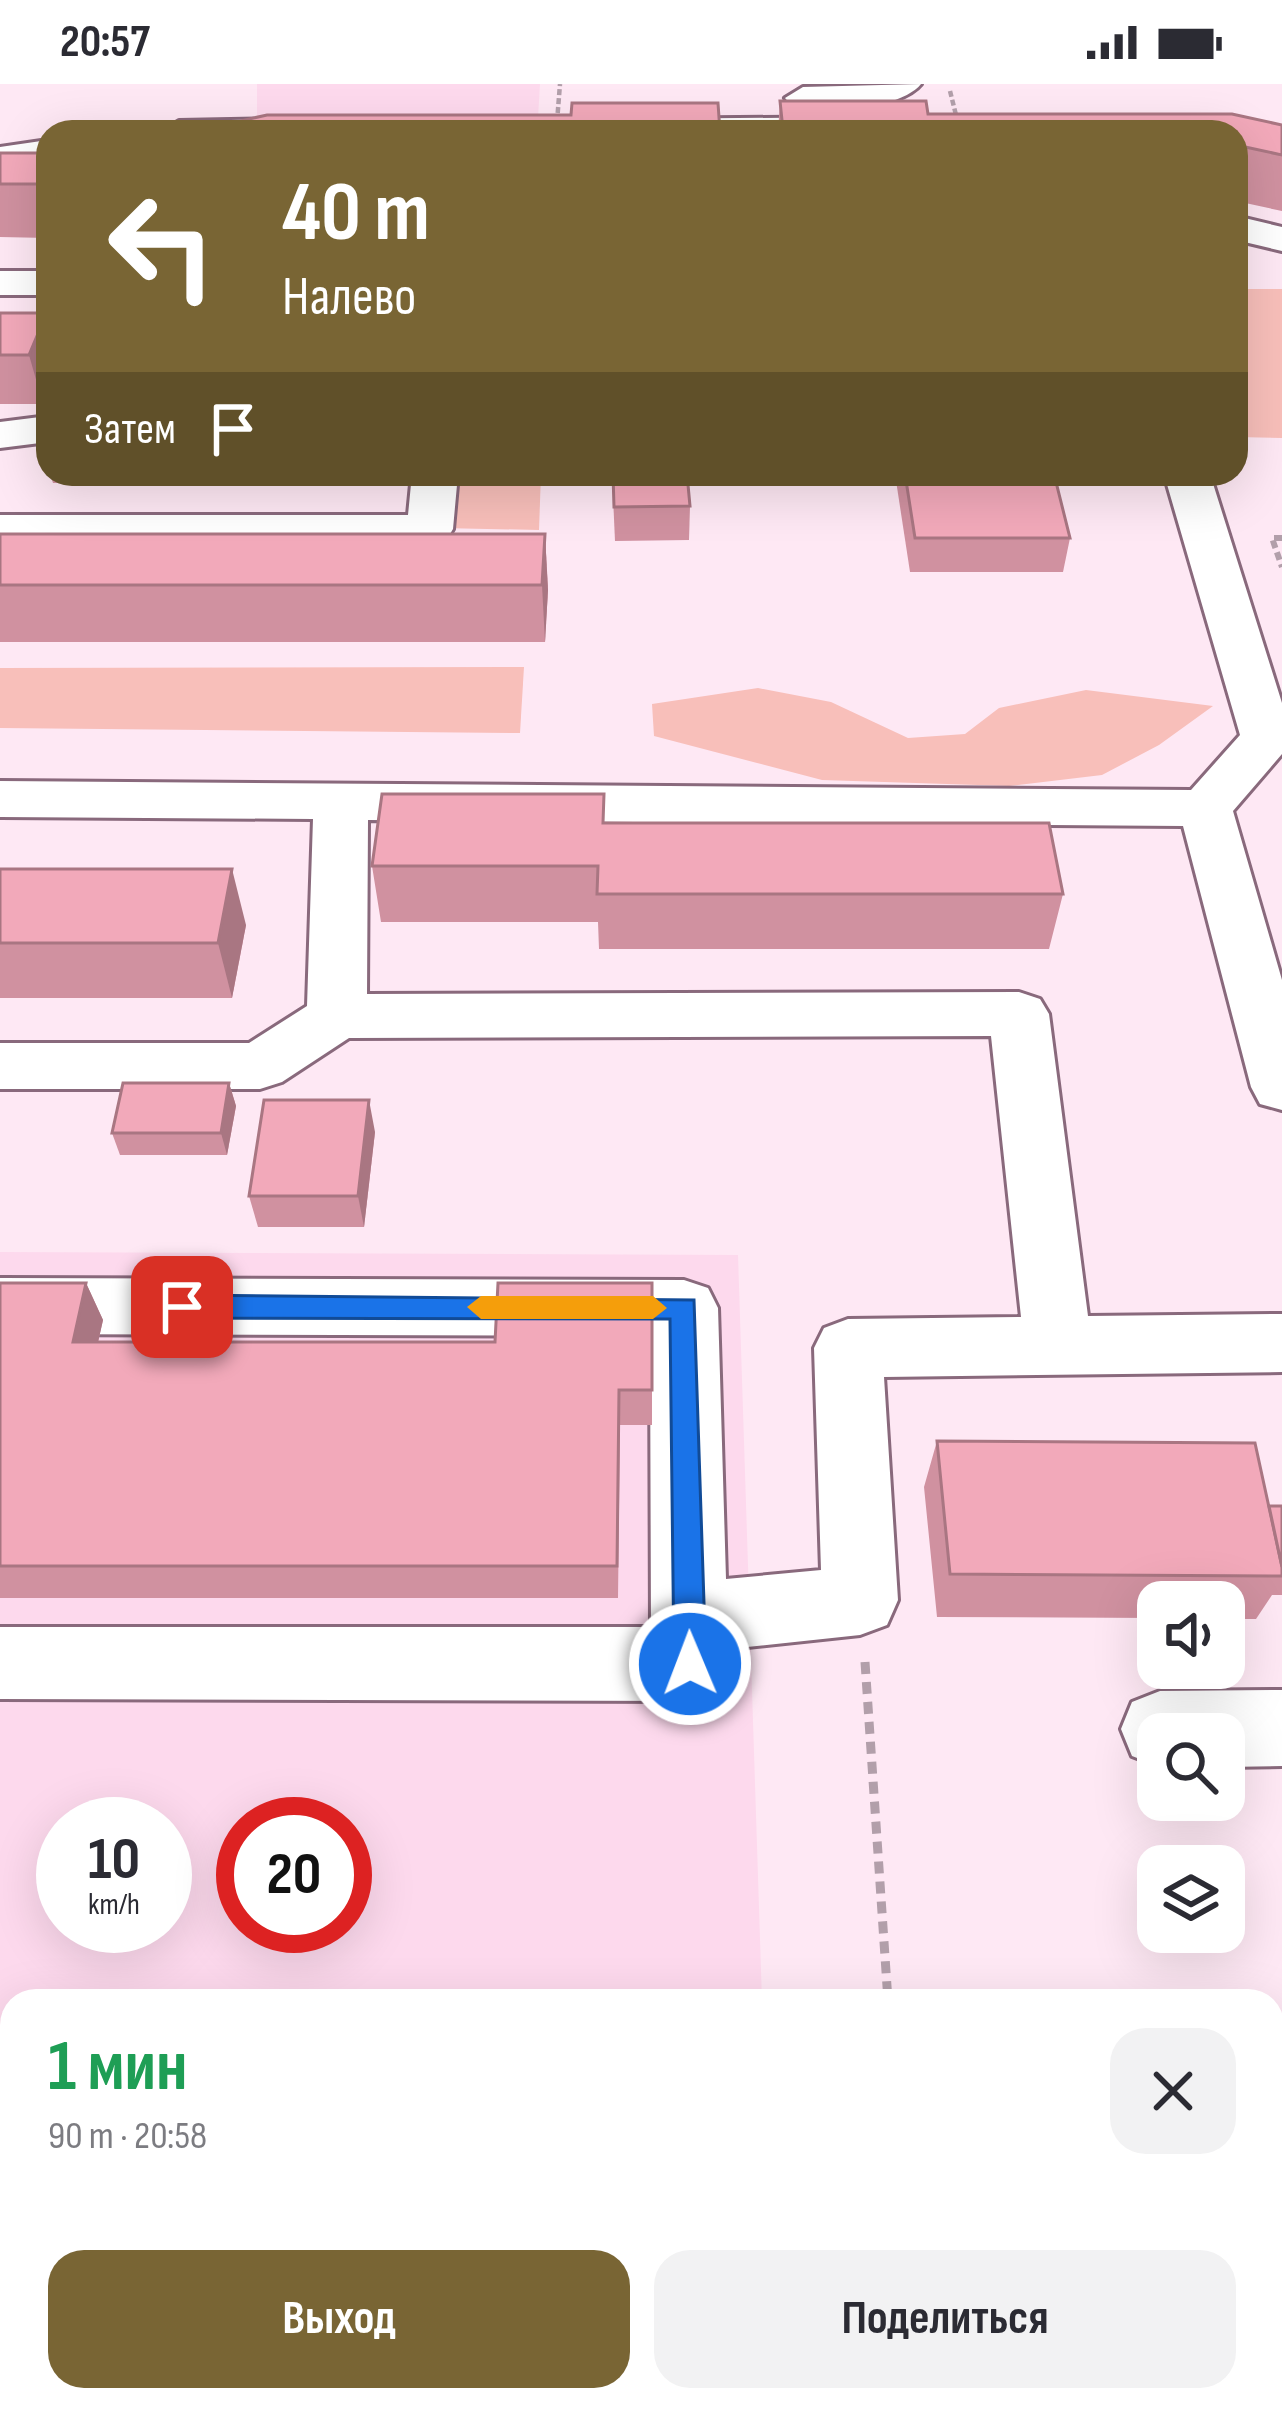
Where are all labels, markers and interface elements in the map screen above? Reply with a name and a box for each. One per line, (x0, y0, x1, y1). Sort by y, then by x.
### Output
text: 20:57 (60, 15, 150, 70)
text: 40 m (282, 163, 430, 264)
icon: left (84, 168, 240, 324)
text: Налево (282, 265, 416, 330)
icon: arrive (200, 396, 266, 462)
text: Затем (84, 402, 176, 457)
pin (131, 1256, 233, 1358)
icon: arrive (149, 1274, 215, 1340)
map controls (1137, 1581, 1245, 1953)
button: sound (1137, 1581, 1245, 1689)
position arrow (627, 1601, 753, 1727)
button: search (1137, 1713, 1245, 1821)
speed limit sign: 20 (216, 1797, 372, 1953)
text: 10 (88, 1824, 140, 1896)
button: layers (1137, 1845, 1245, 1953)
text: km/h (88, 1887, 140, 1923)
text: 1 мин (48, 2024, 188, 2111)
button: close (1110, 2028, 1236, 2154)
text: 90 m · 20:58 (48, 2113, 207, 2160)
button: Выход (48, 2250, 630, 2388)
button: Поделиться (654, 2250, 1236, 2388)

